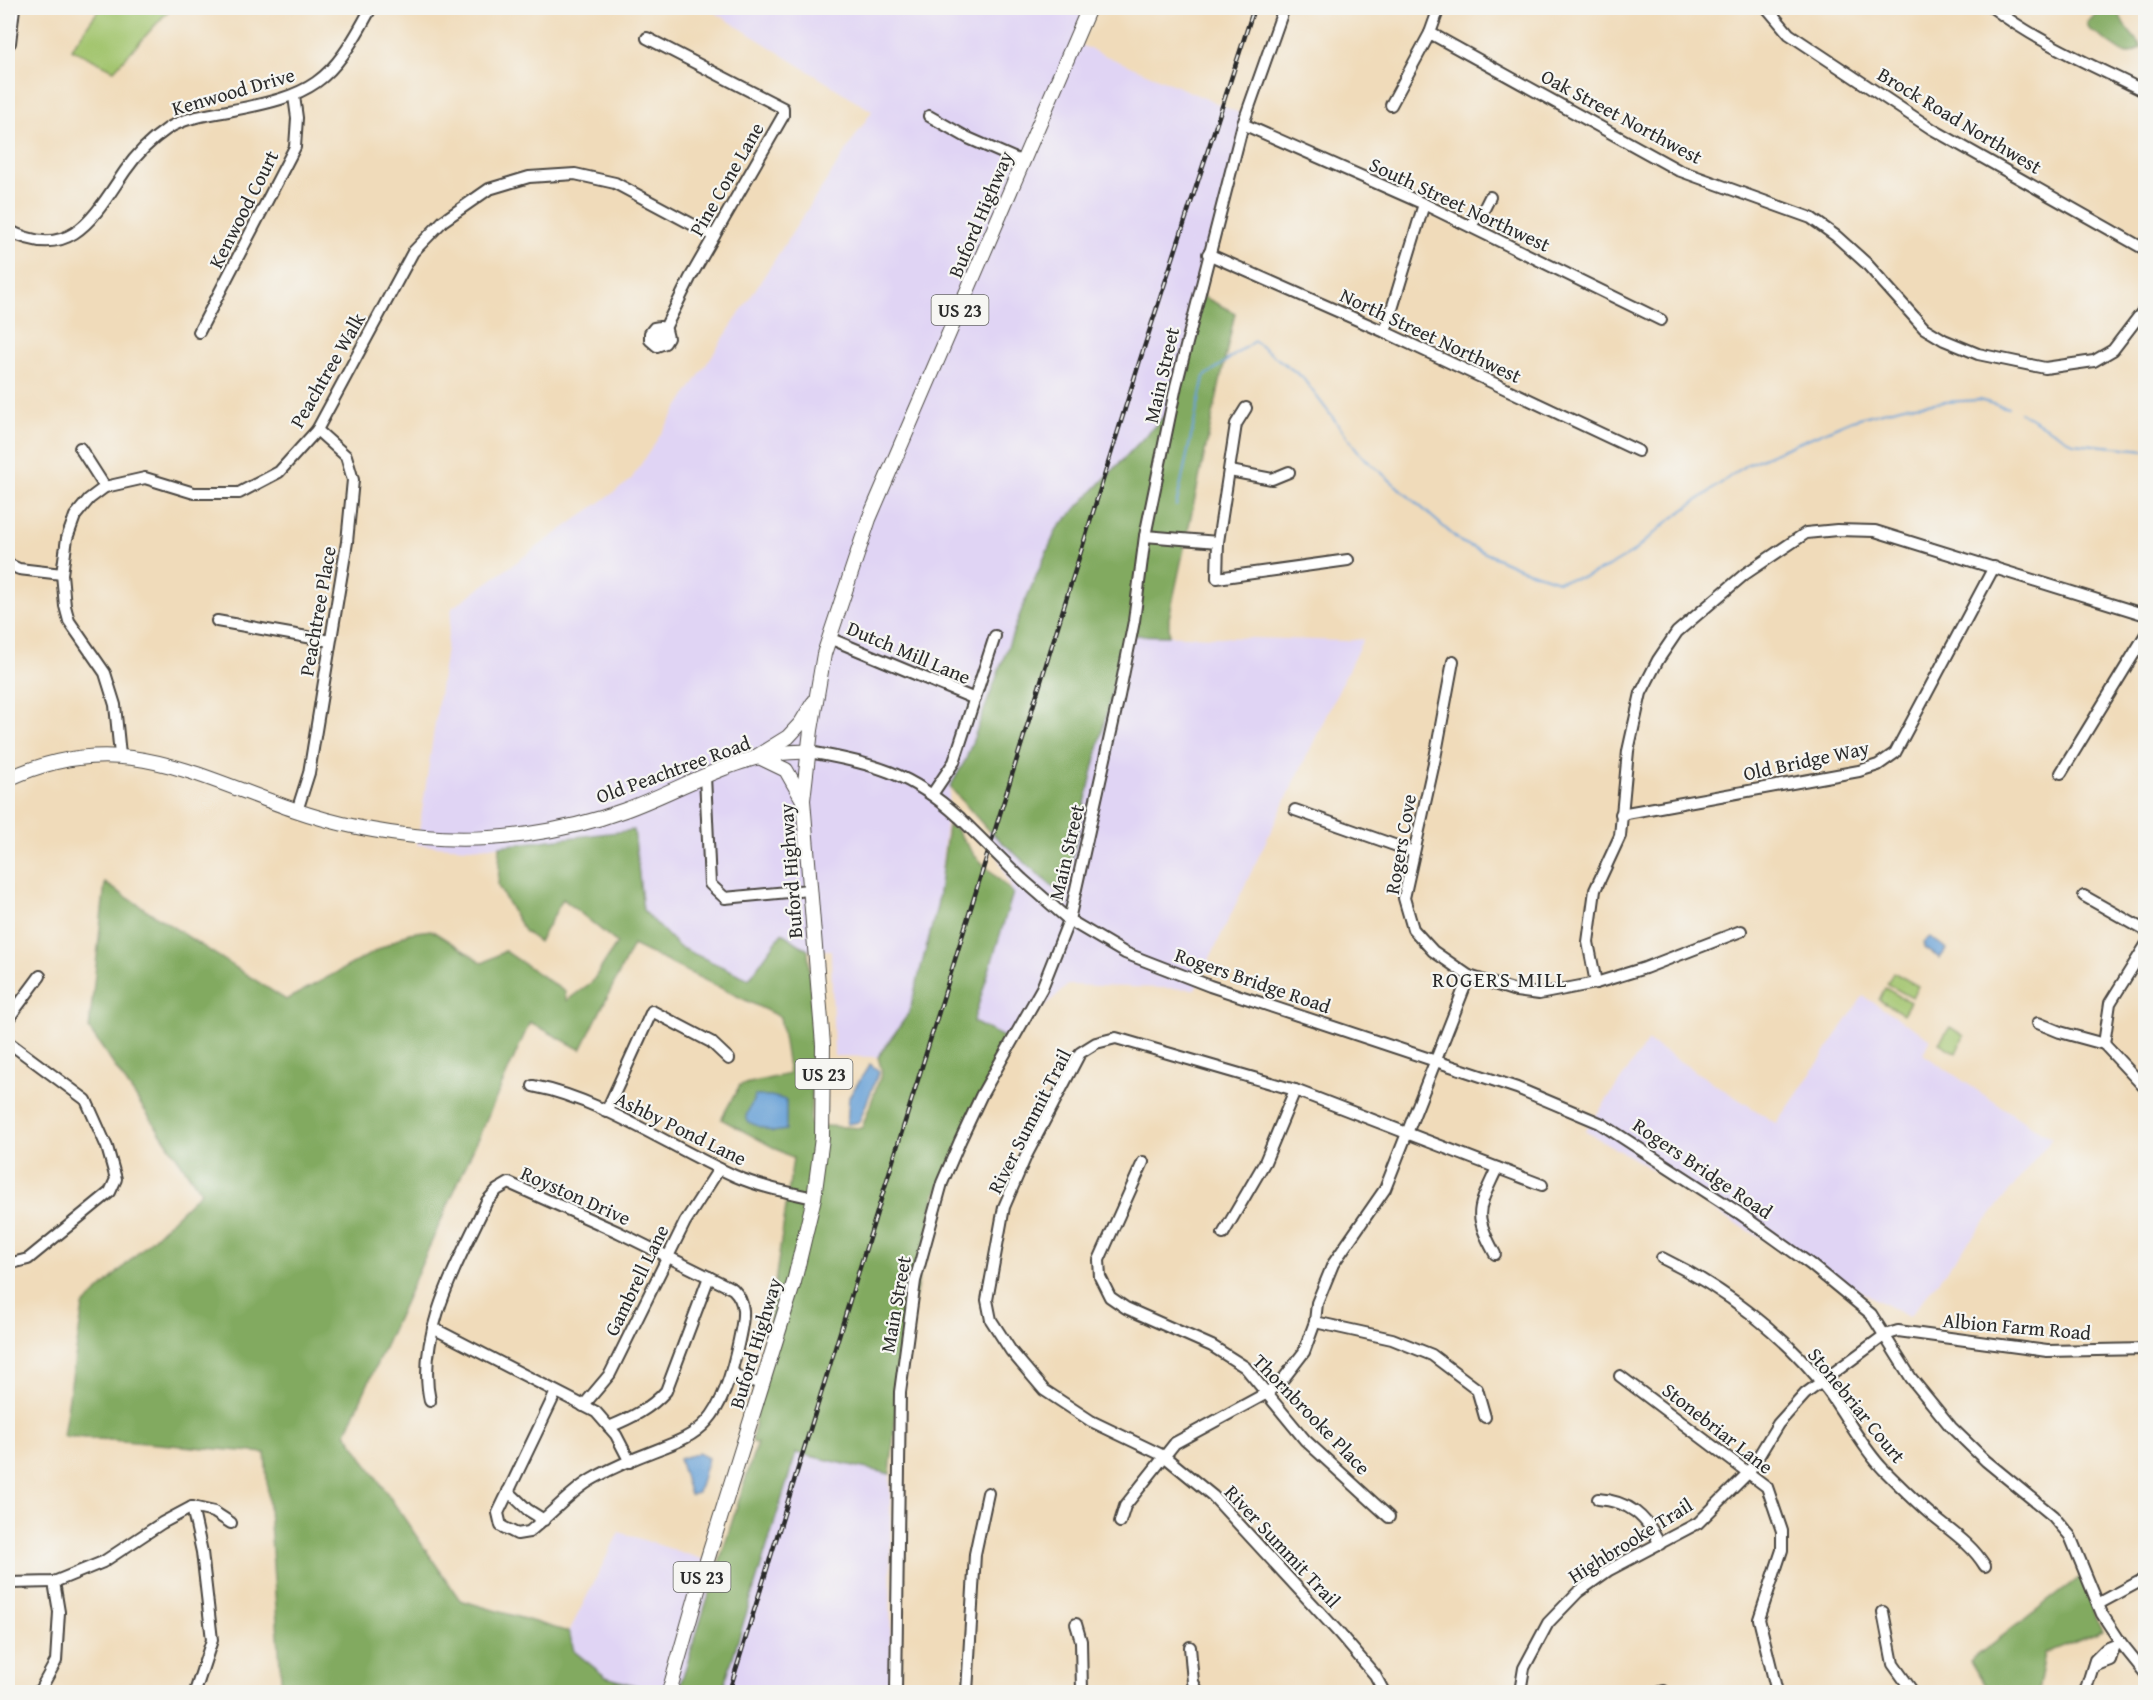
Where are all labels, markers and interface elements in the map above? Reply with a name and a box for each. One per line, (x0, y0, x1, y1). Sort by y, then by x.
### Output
street label: Brock Road Northwest (1872, 59, 2048, 181)
street label: Kenwood Drive (168, 60, 298, 122)
street label: Oak Street Northwest (1536, 61, 1708, 171)
street label: Pine Cone Lane (682, 117, 770, 241)
street label: Kenwood Court (201, 145, 285, 273)
street label: Buford Highway (940, 146, 1020, 282)
street label: South Street Northwest (1365, 149, 1555, 259)
street label: North Street Northwest (1336, 280, 1526, 390)
road number: US 23 (932, 295, 988, 325)
street label: Peachtree Walk (282, 306, 372, 433)
street label: Main Street (1136, 324, 1186, 426)
street label: Peachtree Place (291, 544, 343, 678)
street label: Dutch Mill Lane (843, 613, 975, 691)
street label: Old Peachtree Road (592, 728, 754, 810)
street label: Old Bridge Way (1740, 732, 1872, 787)
street label: Rogers Cove (1377, 792, 1423, 896)
street label: Main Street (1041, 801, 1091, 903)
street label: Buford Highway (771, 802, 809, 939)
street label: Rogers Bridge Road (1171, 940, 1335, 1020)
district label: ROGERS MILL (1432, 964, 1568, 995)
street label: River Summit Trail (980, 1043, 1078, 1198)
road number: US 23 (796, 1059, 852, 1089)
street label: Ashby Pond Lane (610, 1084, 752, 1172)
street label: Rogers Bridge Road (1627, 1110, 1779, 1226)
street label: Royston Drive (516, 1158, 636, 1232)
street label: Gambrell Lane (597, 1219, 675, 1341)
street label: Main Street (872, 1253, 918, 1355)
street label: Buford Highway (721, 1274, 789, 1412)
street label: Albion Farm Road (1942, 1305, 2093, 1347)
street label: Stonebriar Court (1801, 1341, 1913, 1469)
street label: Thornbrooke Place (1247, 1347, 1377, 1481)
street label: Stonebriar Lane (1656, 1375, 1780, 1481)
street label: River Summit Trail (1218, 1478, 1348, 1614)
street label: Highbrooke Trail (1562, 1490, 1698, 1590)
road number: US 23 (674, 1562, 730, 1592)

